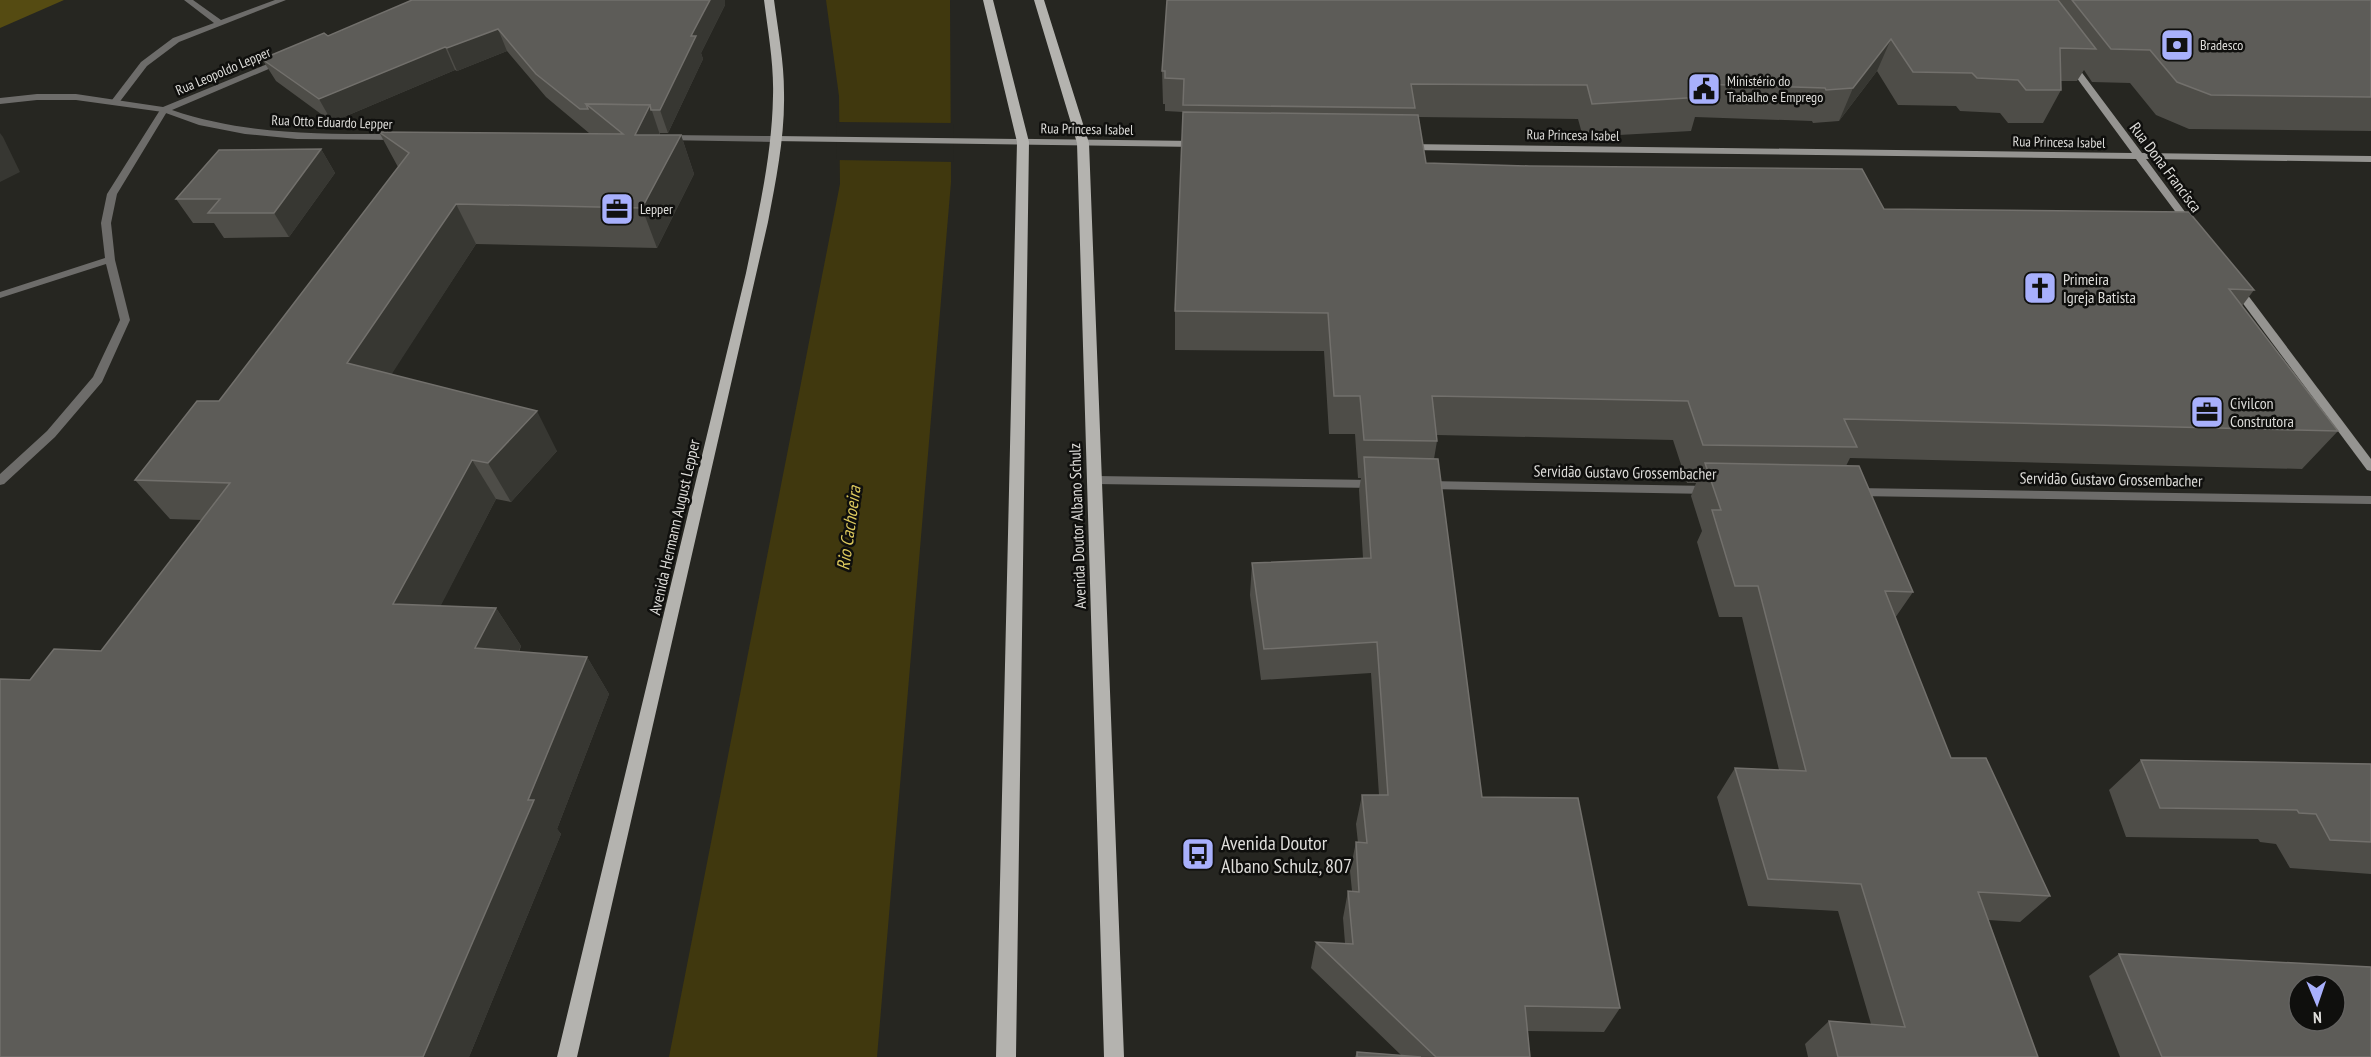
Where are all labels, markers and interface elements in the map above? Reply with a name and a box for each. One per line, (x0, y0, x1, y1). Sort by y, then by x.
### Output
bank icon: Bradesco (2159, 27, 2195, 63)
place label: Bradesco (2200, 36, 2243, 54)
street label: Rua Leopoldo Lepper (173, 43, 273, 99)
public building icon: Ministério do Trabalho e Emprego (1686, 71, 1722, 107)
place label: Ministério do Trabalho e Emprego (1727, 72, 1823, 106)
street label: Rua Otto Eduardo Lepper (271, 111, 393, 133)
street label: Rua Dona Francisca (2126, 118, 2206, 216)
street label: Rua Princesa Isabel (1040, 119, 1134, 139)
street label: Rua Princesa Isabel (1526, 125, 1620, 145)
street label: Rua Princesa Isabel (2012, 132, 2106, 152)
office icon: Lepper (599, 191, 635, 227)
place label: Lepper (640, 200, 673, 218)
place label: Primeira Igreja Batista (2063, 269, 2136, 307)
church icon: Primeira Igreja Batista (2022, 270, 2058, 306)
place label: Civilcon Construtora (2230, 393, 2294, 431)
office icon: Civilcon Construtora (2189, 394, 2225, 430)
street label: Avenida Hermann August Lepper (644, 437, 704, 617)
street label: Avenida Doutor Albano Schulz (1064, 443, 1090, 609)
street label: Servidão Gustavo Grossembacher (1533, 460, 1717, 484)
street label: Servidão Gustavo Grossembacher (2019, 467, 2203, 491)
water label: Rio Cachoeira (831, 483, 866, 572)
place label: Avenida Doutor Albano Schulz, 807 (1221, 830, 1352, 879)
bus stop icon: Avenida Doutor Albano Schulz, 807 (1180, 836, 1216, 872)
north arrow (2287, 973, 2347, 1033)
text: N (2313, 1008, 2322, 1028)

